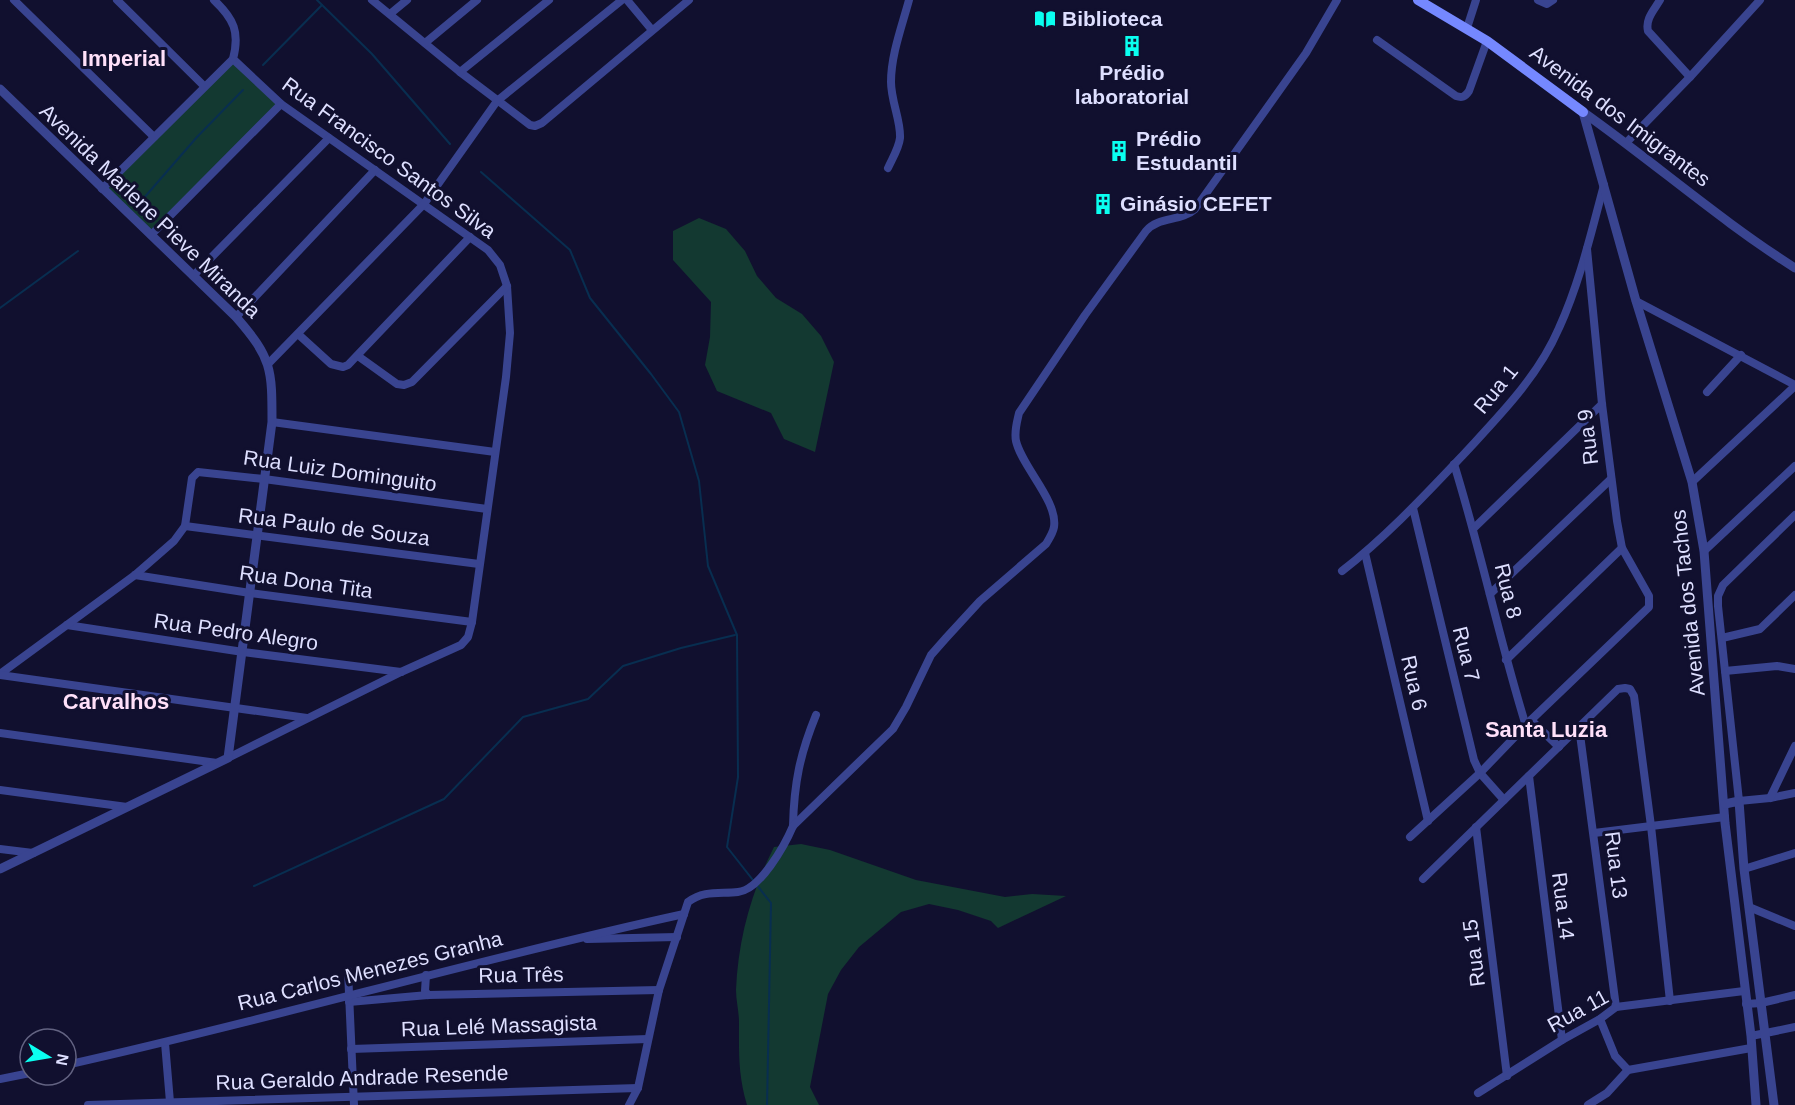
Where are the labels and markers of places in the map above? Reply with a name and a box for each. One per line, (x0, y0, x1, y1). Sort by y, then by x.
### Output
library icon: Biblioteca (1033, 7, 1057, 31)
place label: Biblioteca (1062, 7, 1163, 30)
building icon: Prédio laboratorial (1120, 34, 1144, 58)
place label: Prédio laboratorial (1075, 61, 1189, 108)
place label: Prédio Estudantil (1136, 127, 1238, 174)
building icon: Prédio Estudantil (1107, 139, 1131, 163)
building icon: Ginásio CEFET (1091, 192, 1115, 216)
place label: Ginásio CEFET (1120, 192, 1272, 215)

